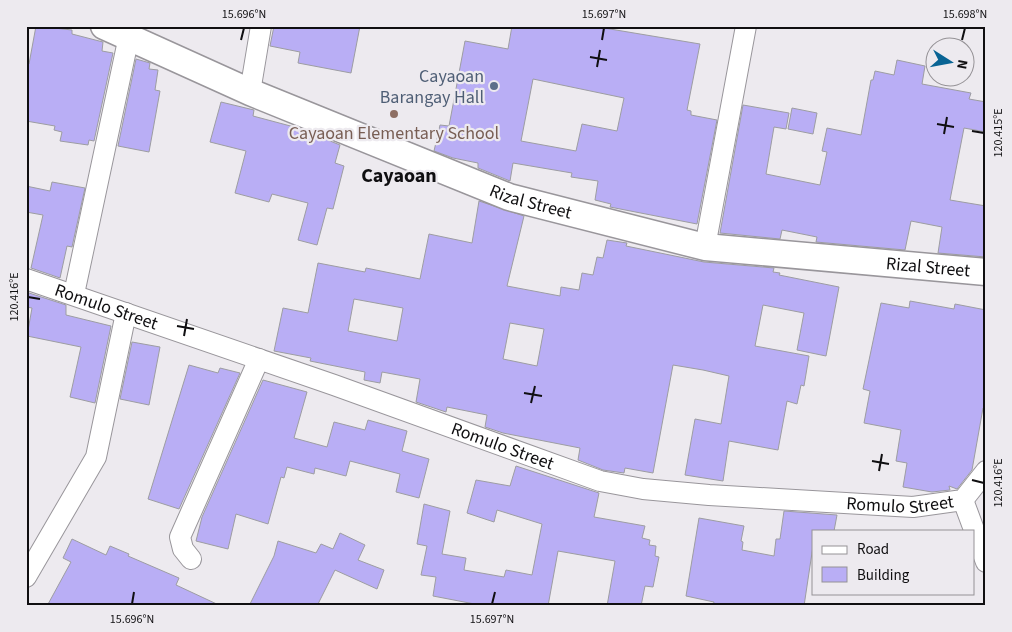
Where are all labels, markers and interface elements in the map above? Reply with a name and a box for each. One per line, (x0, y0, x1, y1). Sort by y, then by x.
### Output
text: 15.696°N (222, 6, 266, 23)
text: 15.697°N (582, 6, 626, 23)
text: 15.698°N (943, 6, 987, 23)
north arrow (924, 38, 974, 88)
text: N (951, 58, 972, 71)
place label: Cayaoan Barangay Hall (380, 64, 484, 110)
marker: Cayaoan Barangay Hall (488, 80, 500, 92)
marker: Cayaoan Elementary School (388, 108, 400, 120)
text: 120.415°E (990, 108, 1007, 158)
place label: Cayaoan Elementary School (289, 121, 499, 146)
district label: Cayaoan (361, 162, 437, 190)
street label: Rizal Street (486, 178, 575, 225)
street label: Rizal Street (885, 251, 971, 283)
text: 120.416°E (6, 272, 23, 322)
street label: Romulo Street (51, 277, 161, 336)
street label: Romulo Street (448, 416, 558, 476)
text: 120.416°E (990, 458, 1007, 508)
street label: Romulo Street (846, 489, 955, 520)
legend (812, 530, 974, 594)
text: Road (857, 539, 889, 560)
text: Building (857, 565, 910, 586)
text: 15.696°N (110, 611, 154, 628)
text: 15.697°N (470, 611, 514, 628)

